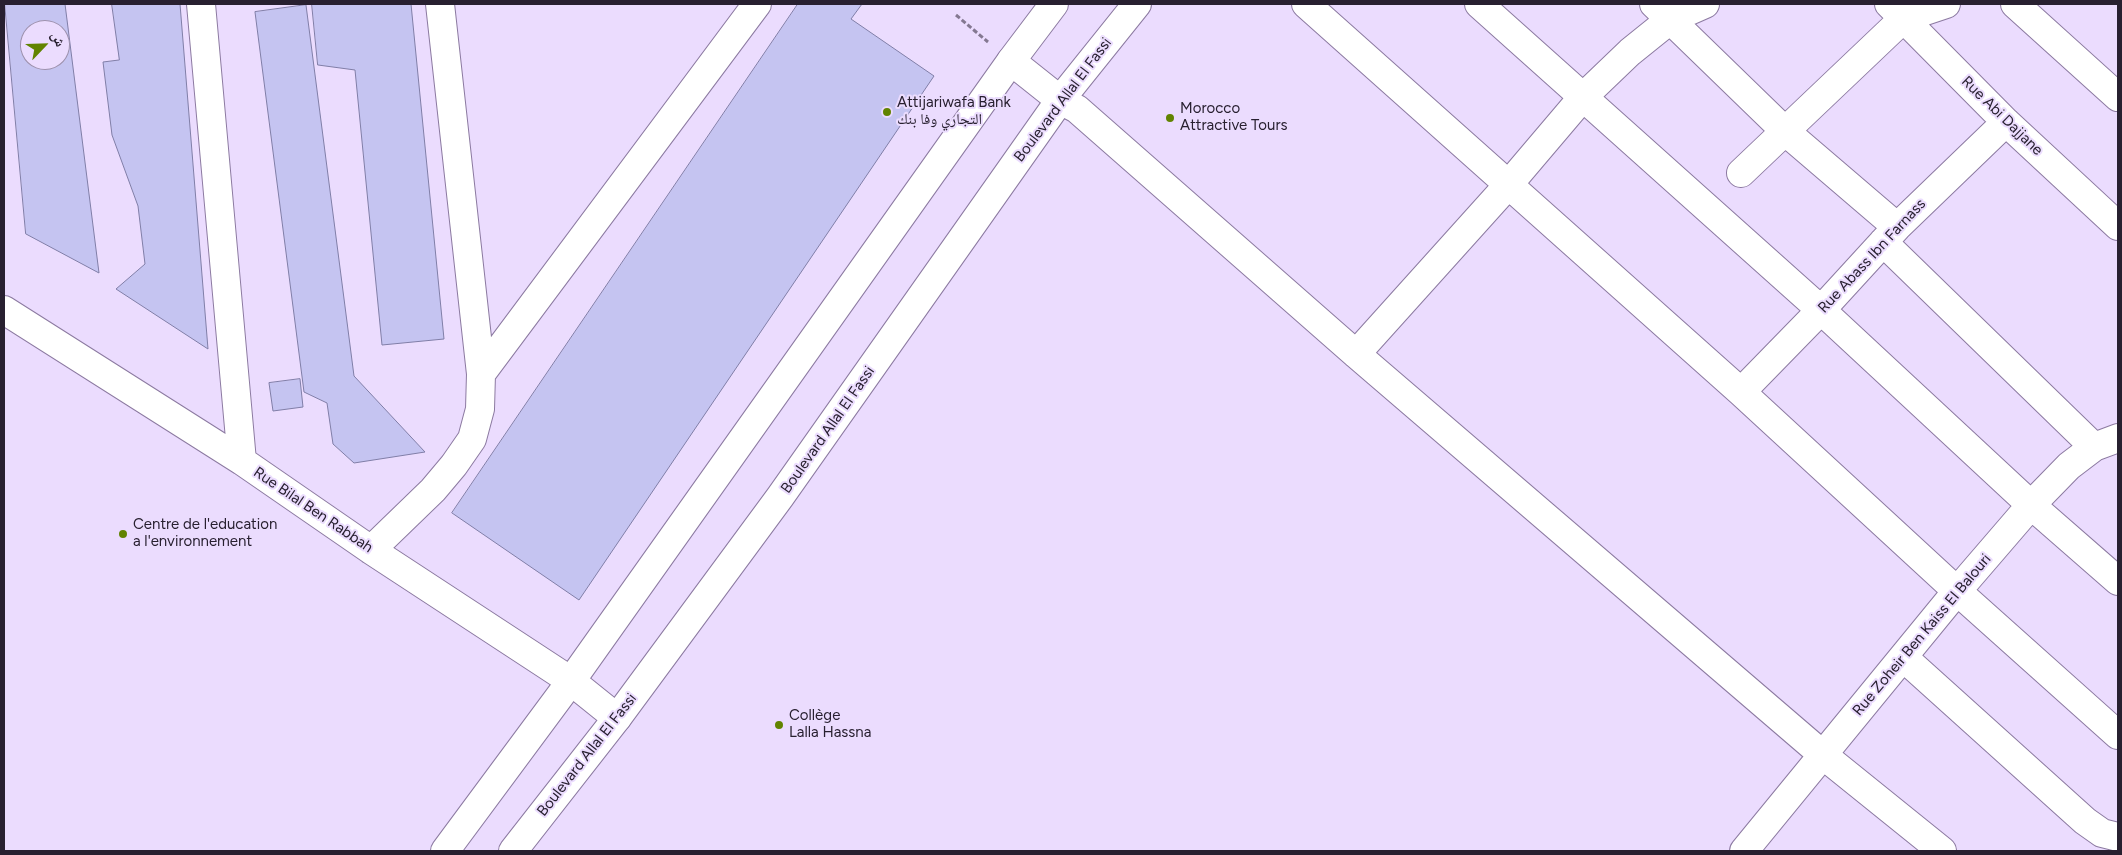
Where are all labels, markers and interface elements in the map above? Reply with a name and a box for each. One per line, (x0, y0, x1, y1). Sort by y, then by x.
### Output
north arrow (20, 20, 70, 70)
text: ش (47, 29, 69, 49)
street label: Boulevard Allal El Fassi (1010, 34, 1116, 166)
street label: Rue Abi Dajjane (1958, 73, 2046, 159)
place label: Attijariwafa Bank التجاري وفا بنك (897, 94, 1011, 129)
place label: Morocco Attractive Tours (1180, 100, 1287, 135)
marker: Attijariwafa Bank التجاري وفا بنك (881, 106, 893, 118)
marker: Morocco Attractive Tours (1164, 112, 1176, 124)
street label: Rue Abass Ibn Farnass (1814, 195, 1930, 317)
street label: Boulevard Allal El Fassi (777, 363, 879, 497)
street label: Rue Bilal Ben Rabbah (250, 463, 376, 557)
place label: Centre de l'education a l'environnement (133, 516, 277, 551)
marker: Centre de l'education a l'environnement (117, 528, 129, 540)
street label: Rue Zoheir Ben Kaiss El Balouri (1849, 550, 1995, 720)
street label: Boulevard Allal El Fassi (533, 690, 641, 820)
place label: Collège Lalla Hassna (789, 707, 871, 742)
marker: Collège Lalla Hassna (773, 719, 785, 731)

